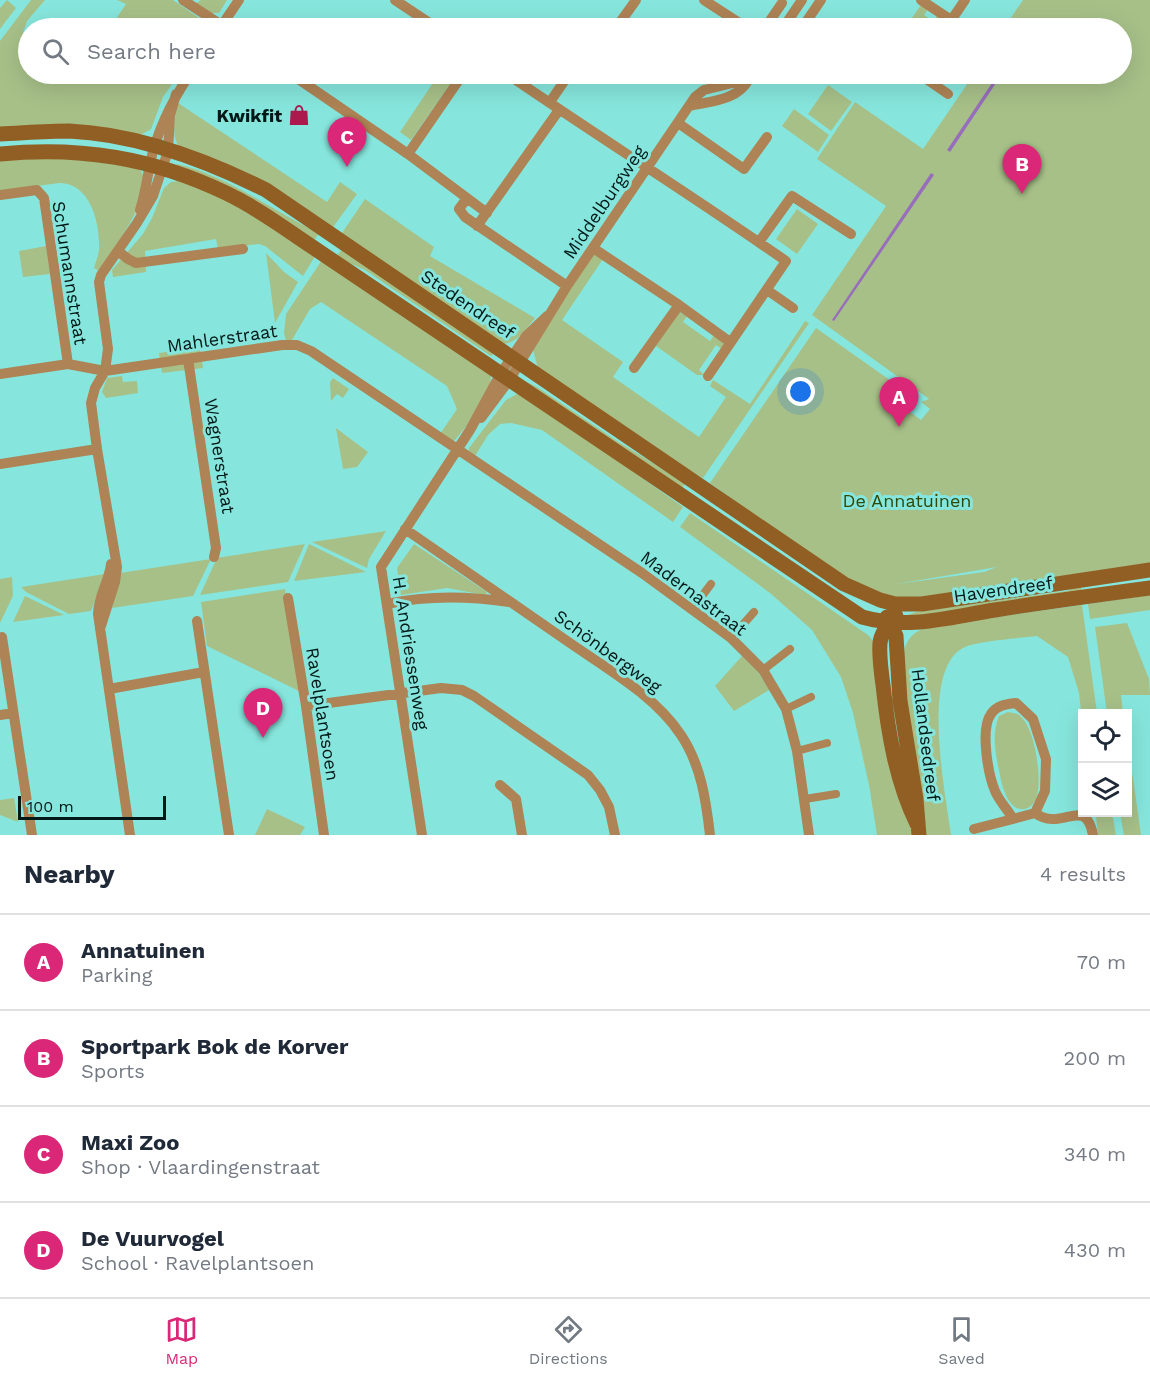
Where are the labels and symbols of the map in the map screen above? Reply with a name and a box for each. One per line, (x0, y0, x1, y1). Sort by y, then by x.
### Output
shop icon: Kwikfit (287, 103, 311, 127)
place label: Kwikfit (217, 105, 282, 126)
pin: C (328, 118, 366, 167)
street label: Middelburgweg (558, 141, 650, 263)
pin: B (1002, 144, 1042, 194)
street label: Schumannstraat (48, 200, 92, 347)
street label: Stedendreef (417, 265, 519, 343)
street label: Mahlerstraat (166, 320, 279, 356)
your location (786, 377, 815, 406)
pin: A (880, 378, 918, 427)
street label: Wagnerstraat (201, 397, 240, 516)
park label: De Annatuinen (843, 490, 971, 511)
street label: Madernastraat (637, 546, 752, 640)
street label: Havendreef (952, 572, 1054, 606)
street label: H. Andriessenweg (388, 575, 434, 732)
street label: Schönbergweg (550, 605, 666, 697)
street label: Ravelplantsoen (302, 646, 344, 782)
street label: Hollandsedreef (907, 667, 945, 803)
pin: D (244, 688, 282, 738)
scale bar (18, 793, 166, 820)

